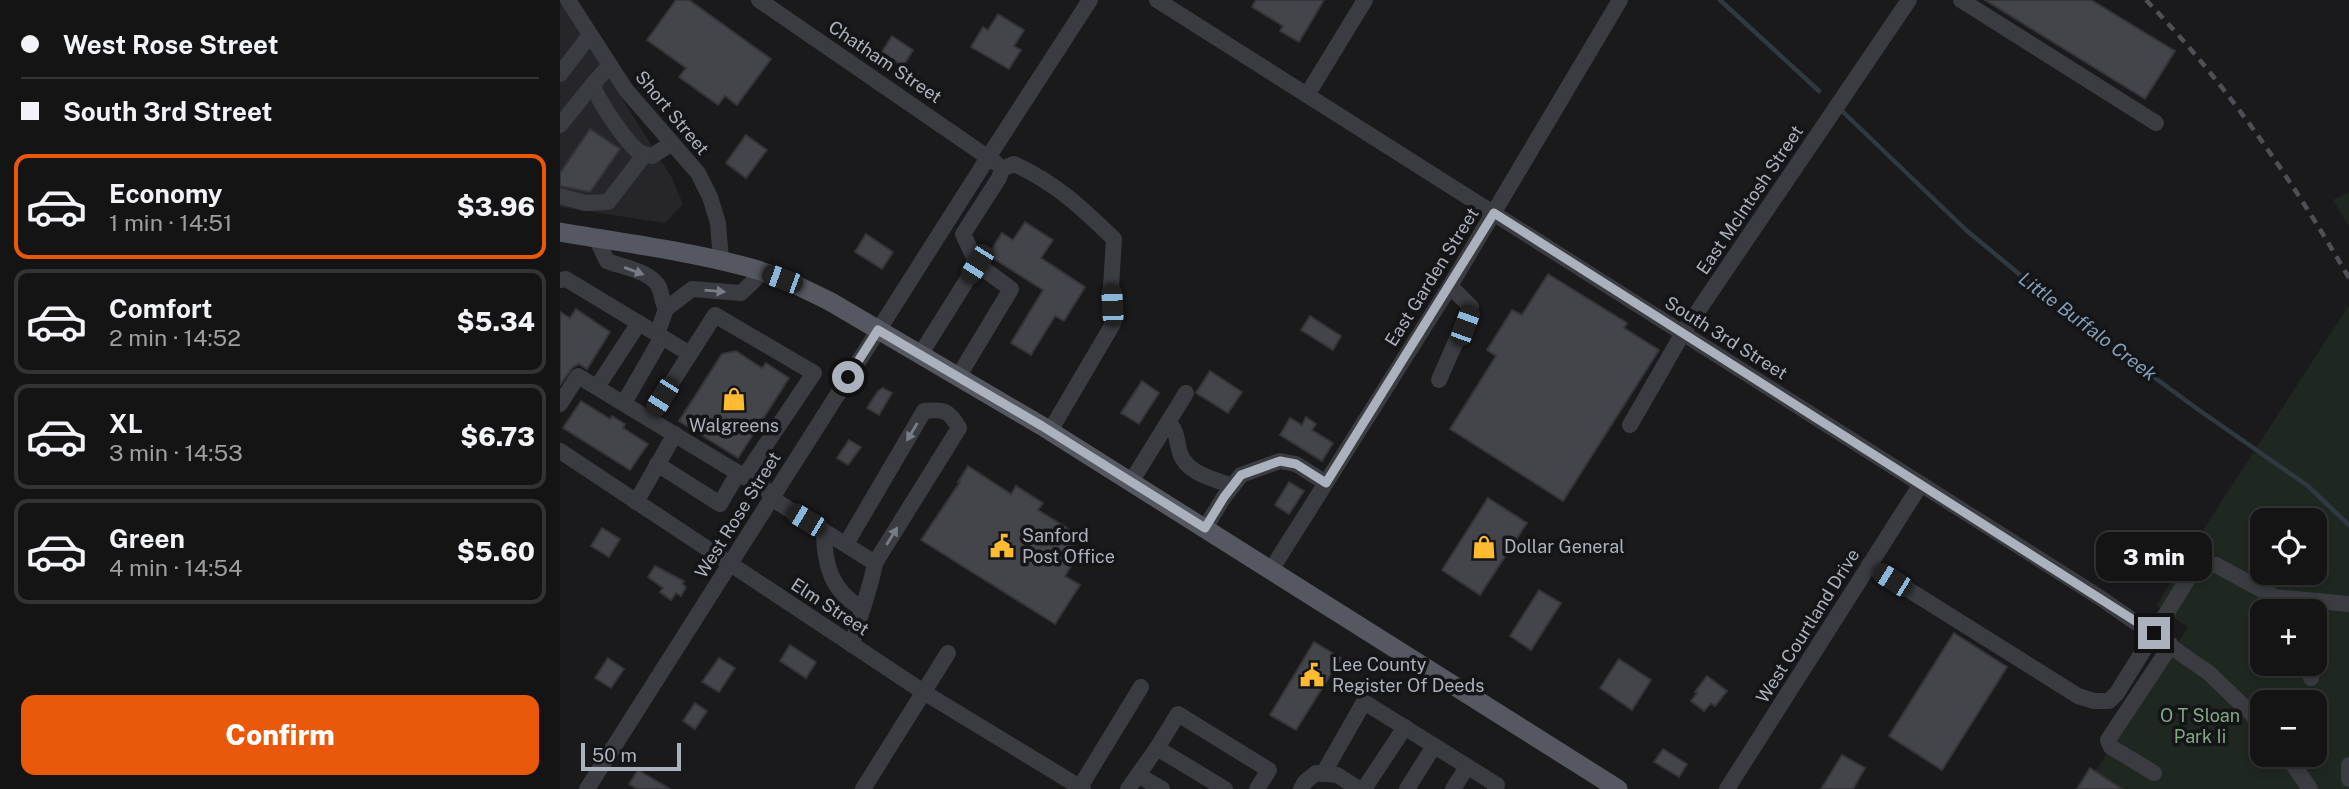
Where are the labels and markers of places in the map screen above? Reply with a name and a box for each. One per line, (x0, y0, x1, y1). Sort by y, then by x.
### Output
shop icon: Walgreens (720, 385, 748, 413)
place label: Walgreens (689, 415, 779, 436)
place label: Sanford Post Office (1022, 525, 1115, 567)
public building icon: Sanford Post Office (988, 532, 1016, 560)
shop icon: Dollar General (1470, 533, 1498, 561)
place label: Dollar General (1504, 536, 1625, 557)
place label: Lee County Register Of Deeds (1332, 654, 1484, 696)
public building icon: Lee County Register Of Deeds (1298, 661, 1326, 689)

